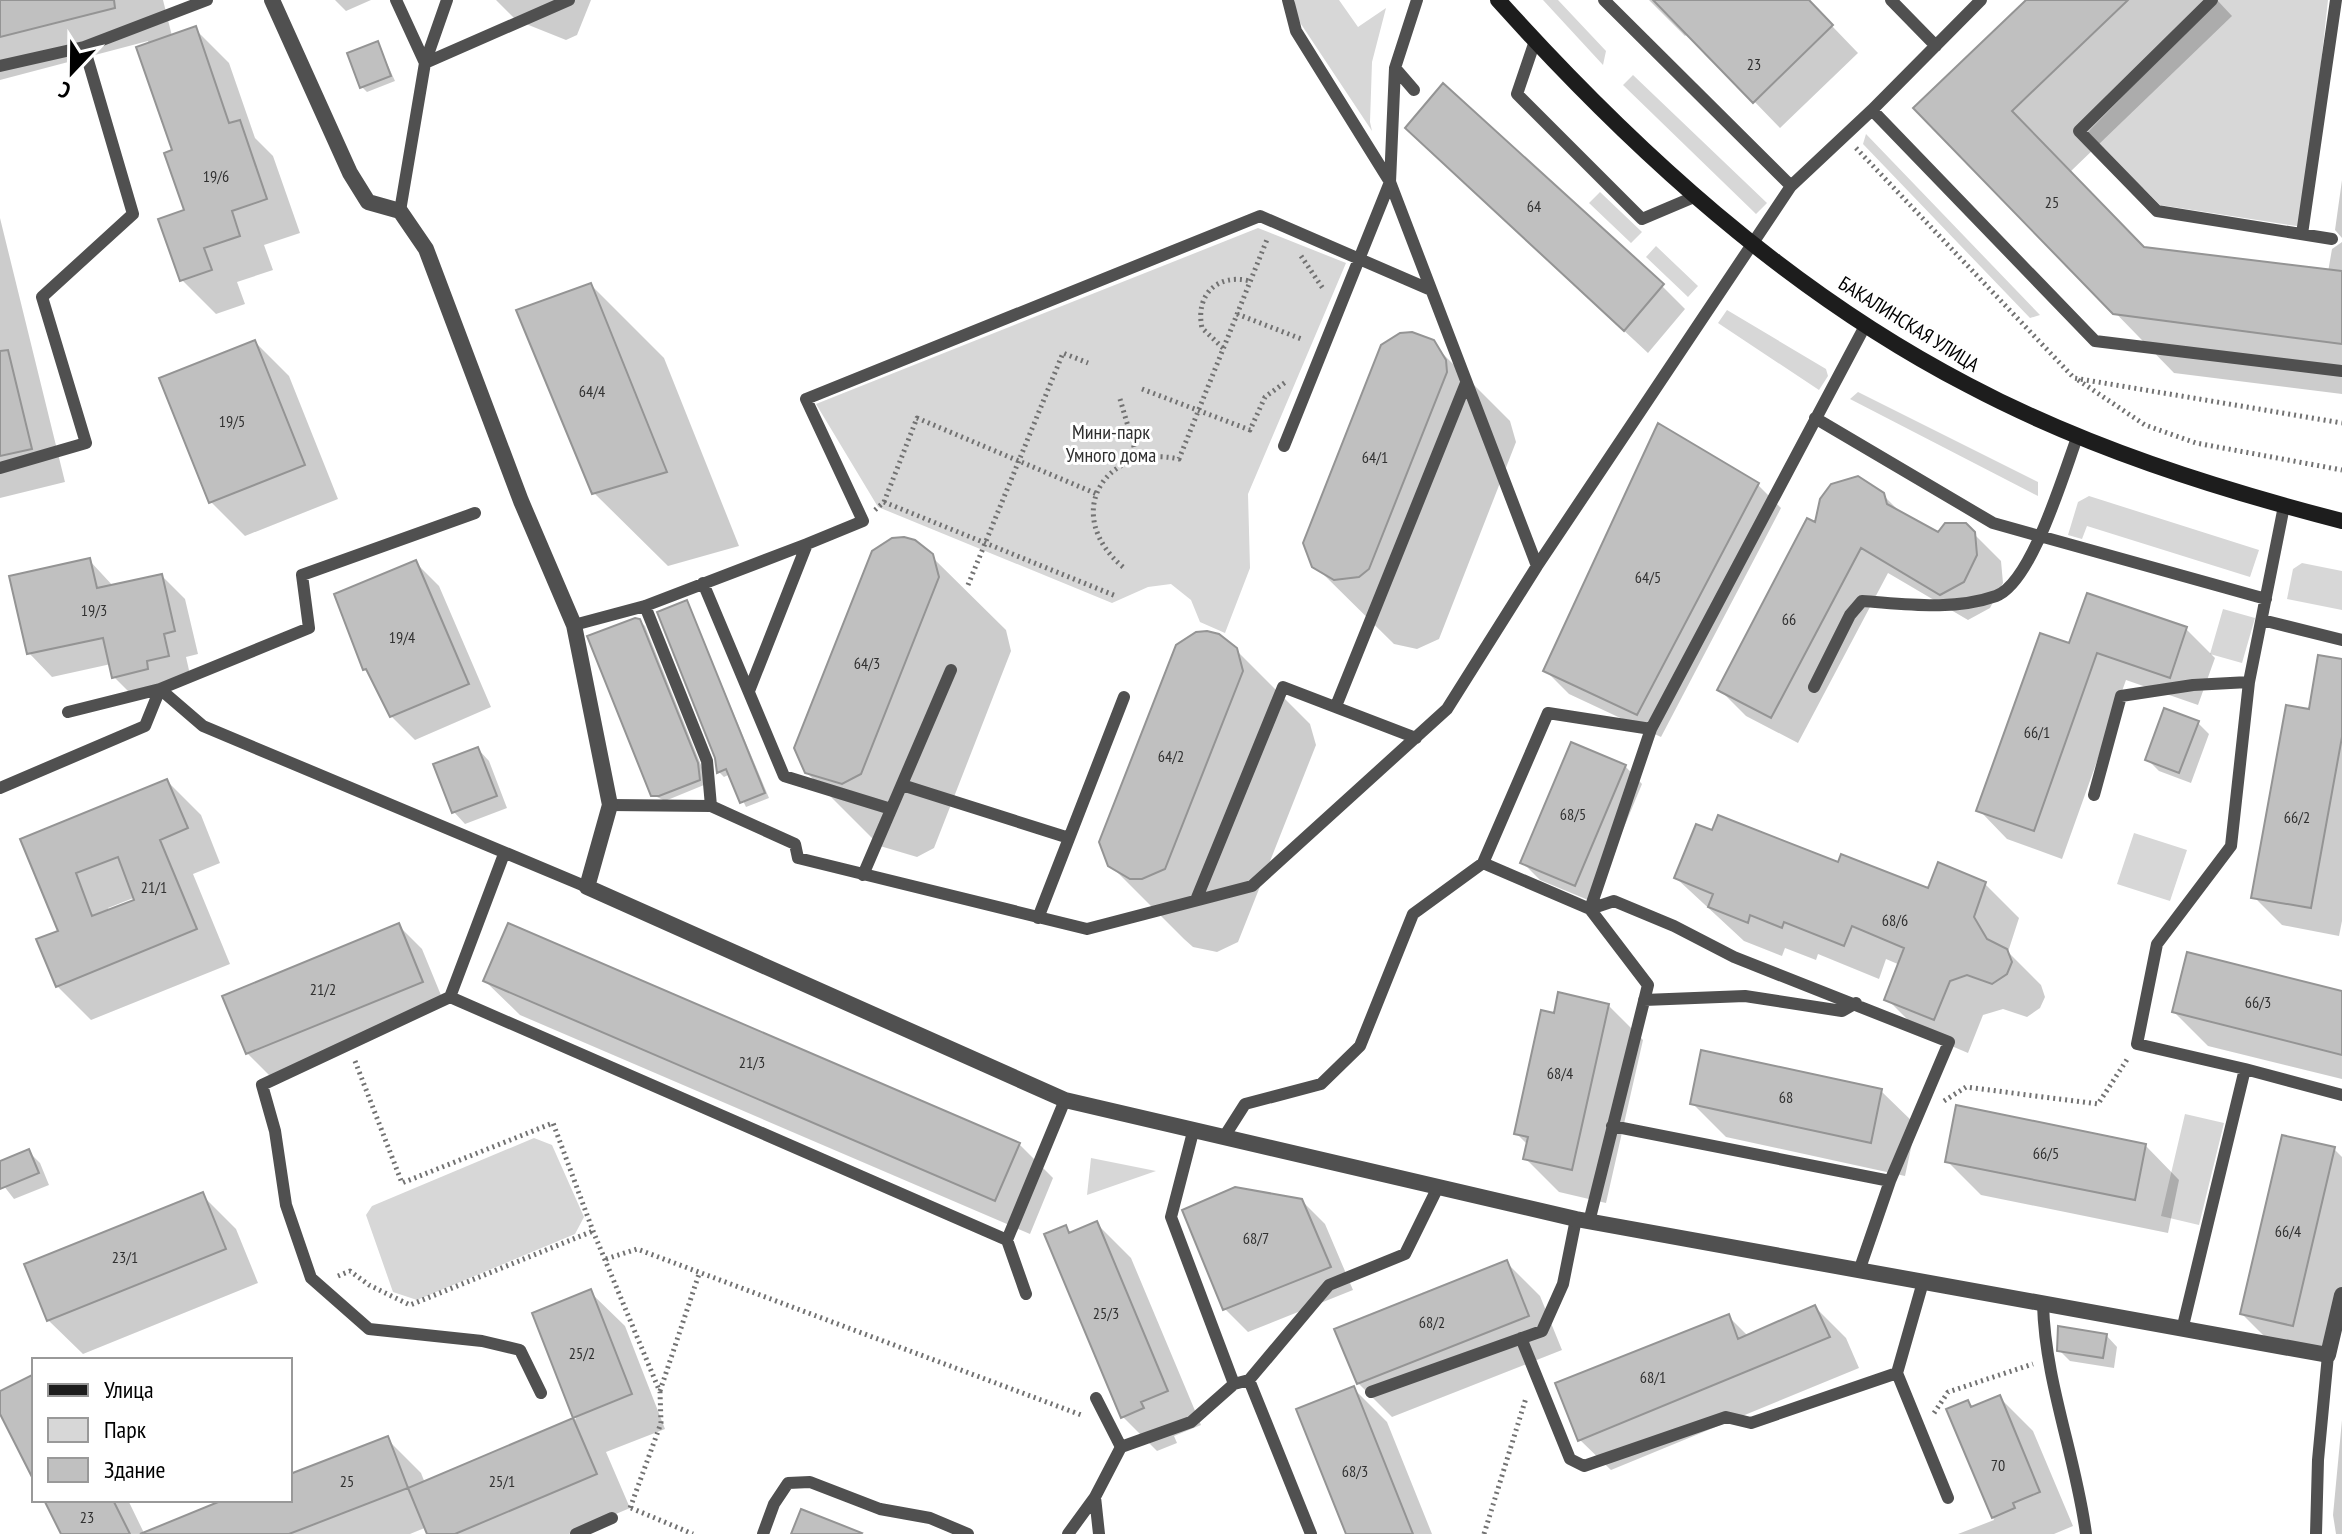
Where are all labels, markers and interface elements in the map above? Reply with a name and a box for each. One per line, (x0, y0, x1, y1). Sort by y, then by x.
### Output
north arrow (32, 32, 112, 112)
house number: 23 (1747, 54, 1761, 74)
text: С (55, 76, 74, 105)
house number: 19/6 (203, 166, 229, 186)
house number: 25 (2045, 192, 2059, 212)
house number: 64 (1527, 196, 1541, 216)
street label: БАКАЛИНСКАЯ УЛИЦА (1834, 270, 1985, 378)
house number: 64/4 (579, 381, 605, 401)
house number: 19/5 (219, 411, 245, 431)
park label: Мини-парк Умного дома (1066, 419, 1156, 468)
house number: 64/1 (1362, 447, 1388, 467)
house number: 64/5 (1635, 567, 1661, 587)
house number: 19/3 (81, 600, 107, 620)
house number: 66 (1782, 609, 1796, 629)
house number: 19/4 (389, 627, 415, 647)
house number: 64/3 (854, 653, 880, 673)
house number: 66/1 (2024, 722, 2050, 742)
house number: 64/2 (1158, 746, 1184, 766)
house number: 68/5 (1560, 804, 1586, 824)
house number: 66/2 (2284, 807, 2310, 827)
house number: 21/1 (141, 877, 167, 897)
house number: 68/6 (1882, 910, 1908, 930)
house number: 21/2 (310, 979, 336, 999)
house number: 66/3 (2245, 992, 2271, 1012)
house number: 21/3 (739, 1052, 765, 1072)
house number: 68/4 (1547, 1063, 1573, 1083)
house number: 68 (1779, 1087, 1793, 1107)
house number: 66/5 (2033, 1143, 2059, 1163)
house number: 66/4 (2275, 1221, 2301, 1241)
house number: 68/7 (1243, 1228, 1269, 1248)
house number: 23/1 (112, 1247, 138, 1267)
house number: 25/3 (1093, 1303, 1119, 1323)
house number: 68/2 (1419, 1312, 1445, 1332)
house number: 25/2 (569, 1343, 595, 1363)
legend (32, 1358, 292, 1502)
house number: 68/1 (1640, 1367, 1666, 1387)
text: Улица (104, 1374, 154, 1405)
text: Парк (104, 1414, 147, 1445)
text: Здание (104, 1454, 165, 1485)
house number: 70 (1991, 1455, 2005, 1475)
house number: 68/3 (1342, 1461, 1368, 1481)
house number: 25 (340, 1471, 354, 1491)
house number: 25/1 (489, 1471, 515, 1491)
house number: 23 (80, 1507, 94, 1527)

